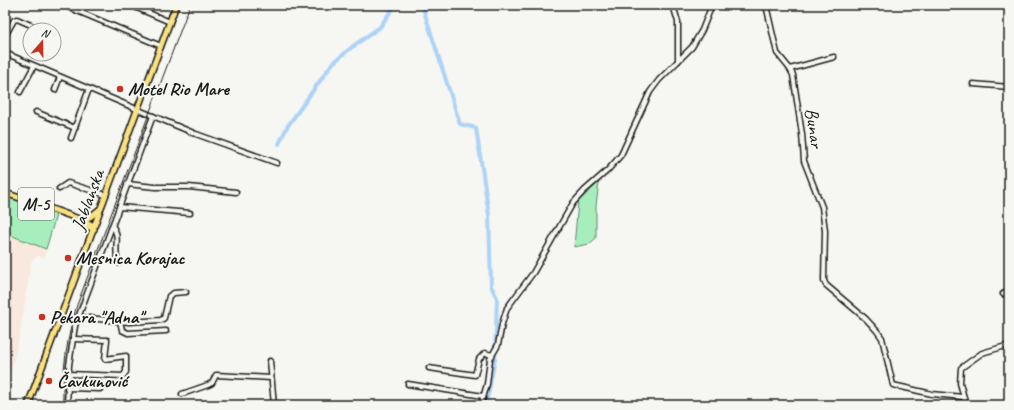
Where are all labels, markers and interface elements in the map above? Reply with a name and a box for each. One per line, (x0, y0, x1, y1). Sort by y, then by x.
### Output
north arrow (22, 22, 62, 62)
text: N (40, 25, 53, 41)
place label: Motel Rio Mare (128, 77, 230, 101)
marker: Motel Rio Mare (115, 84, 125, 94)
street label: Bunar (799, 107, 829, 151)
street label: Jablanska (66, 164, 111, 235)
road number: M-5 (18, 188, 54, 220)
place label: Mesnica Korajac (76, 246, 185, 270)
marker: Mesnica Korajac (63, 253, 73, 263)
place label: Pekara "Adna" (50, 305, 147, 329)
marker: Pekara "Adna" (37, 312, 47, 322)
place label: Čavkunović (57, 369, 130, 393)
marker: Čavkunović (44, 376, 54, 386)

